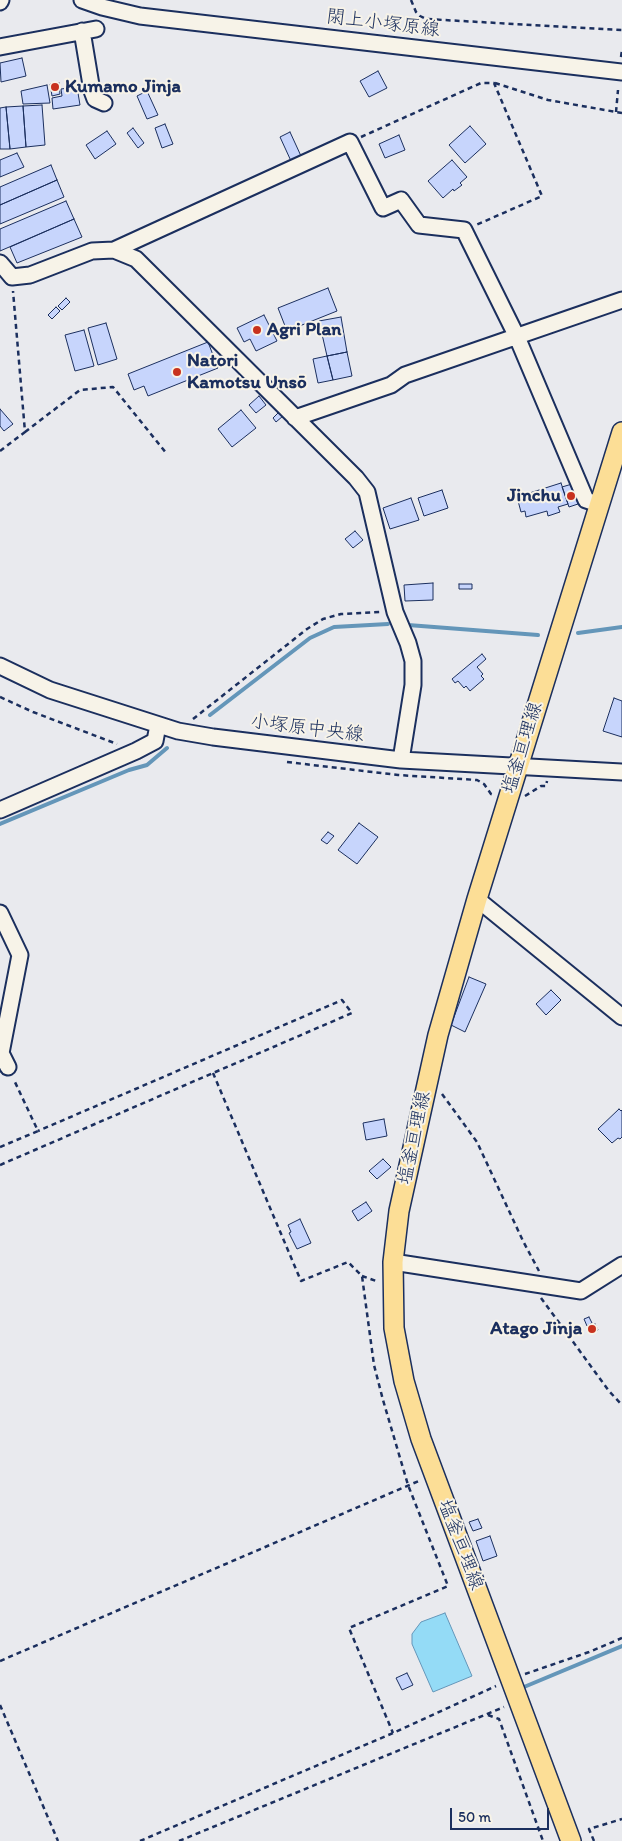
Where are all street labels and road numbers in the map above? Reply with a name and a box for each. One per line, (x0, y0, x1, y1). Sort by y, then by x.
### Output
street label: 閖上小塚原線 (325, 6, 441, 42)
street label: 塩釜亘理線 (498, 699, 548, 797)
street label: 小塚原中央線 (249, 711, 365, 747)
street label: 塩釜亘理線 (394, 1089, 436, 1187)
street label: 塩釜亘理線 (432, 1497, 488, 1593)

